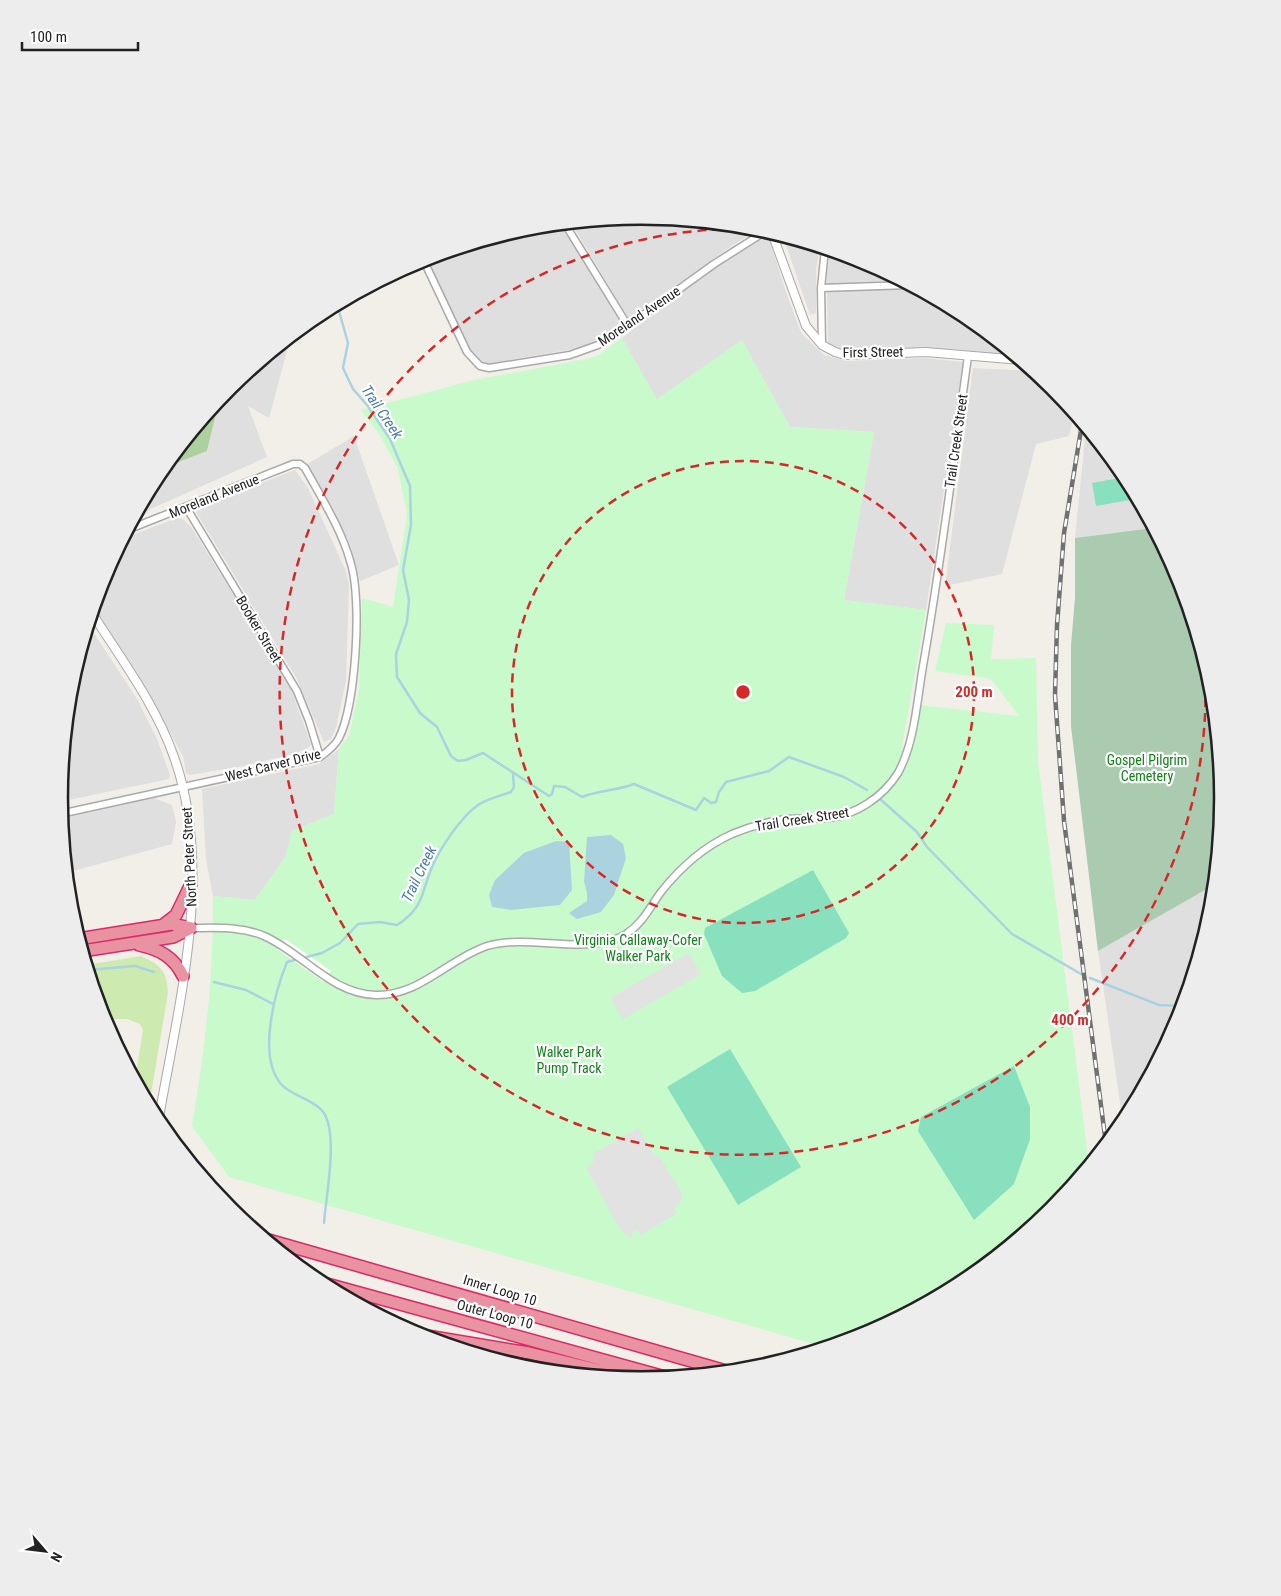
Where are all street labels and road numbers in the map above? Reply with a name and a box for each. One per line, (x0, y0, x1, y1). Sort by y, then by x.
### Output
street label: Moreland Avenue (595, 282, 683, 349)
street label: First Street (842, 343, 904, 361)
street label: Trail Creek Street (941, 393, 971, 489)
street label: Moreland Avenue (167, 471, 262, 521)
street label: Booker Street (233, 593, 285, 665)
street label: West Carver Drive (224, 745, 323, 785)
street label: Trail Creek Street (754, 804, 850, 834)
street label: North Peter Street (178, 807, 200, 907)
street label: Inner Loop 10 (461, 1271, 539, 1309)
street label: Outer Loop 10 (455, 1296, 535, 1332)

